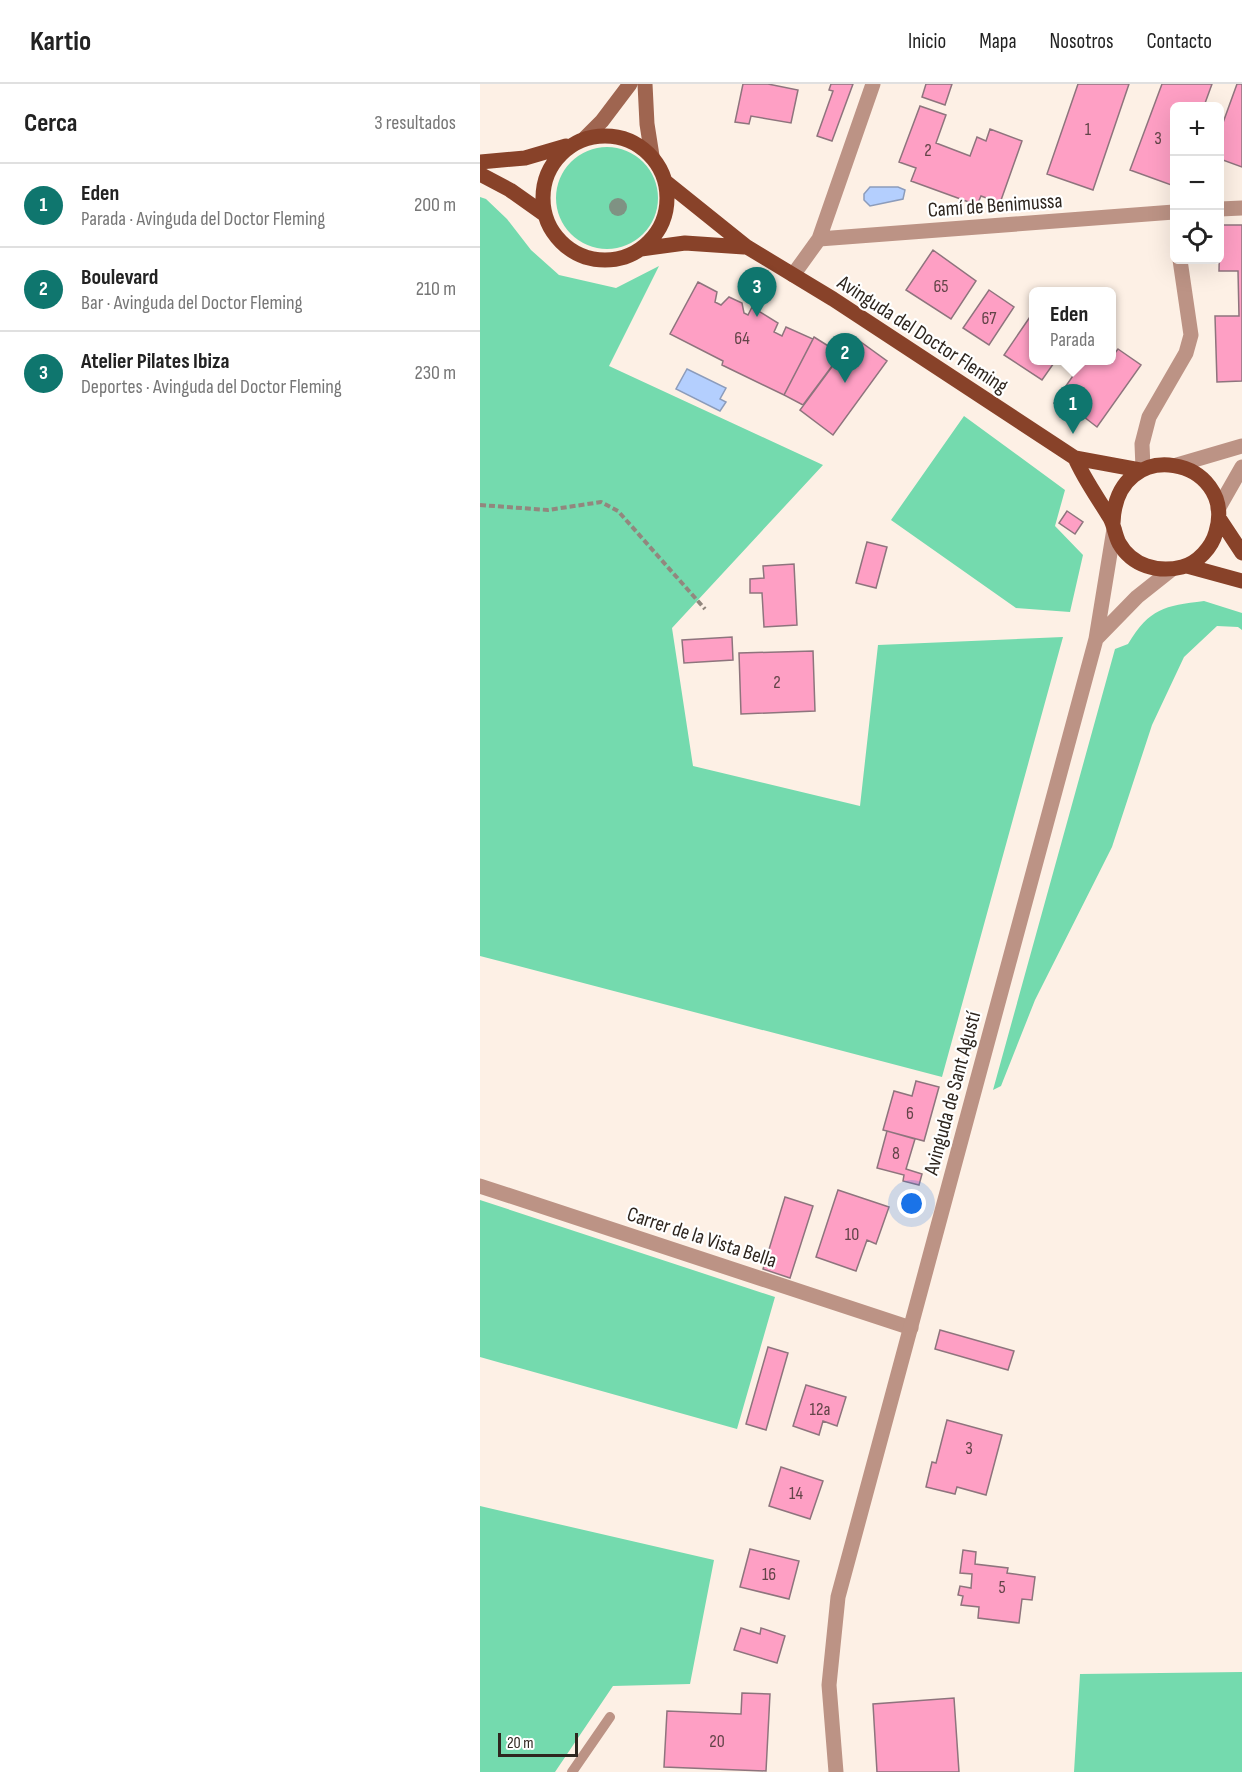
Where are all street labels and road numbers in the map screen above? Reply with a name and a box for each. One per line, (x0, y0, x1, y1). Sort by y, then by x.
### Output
street label: Camí de Benimussa (927, 188, 1063, 223)
street label: Avinguda del Doctor Fleming (832, 269, 1013, 399)
street label: Avinguda de Sant Agustí (918, 1009, 986, 1178)
street label: Carrer de la Vista Bella (624, 1202, 780, 1273)

